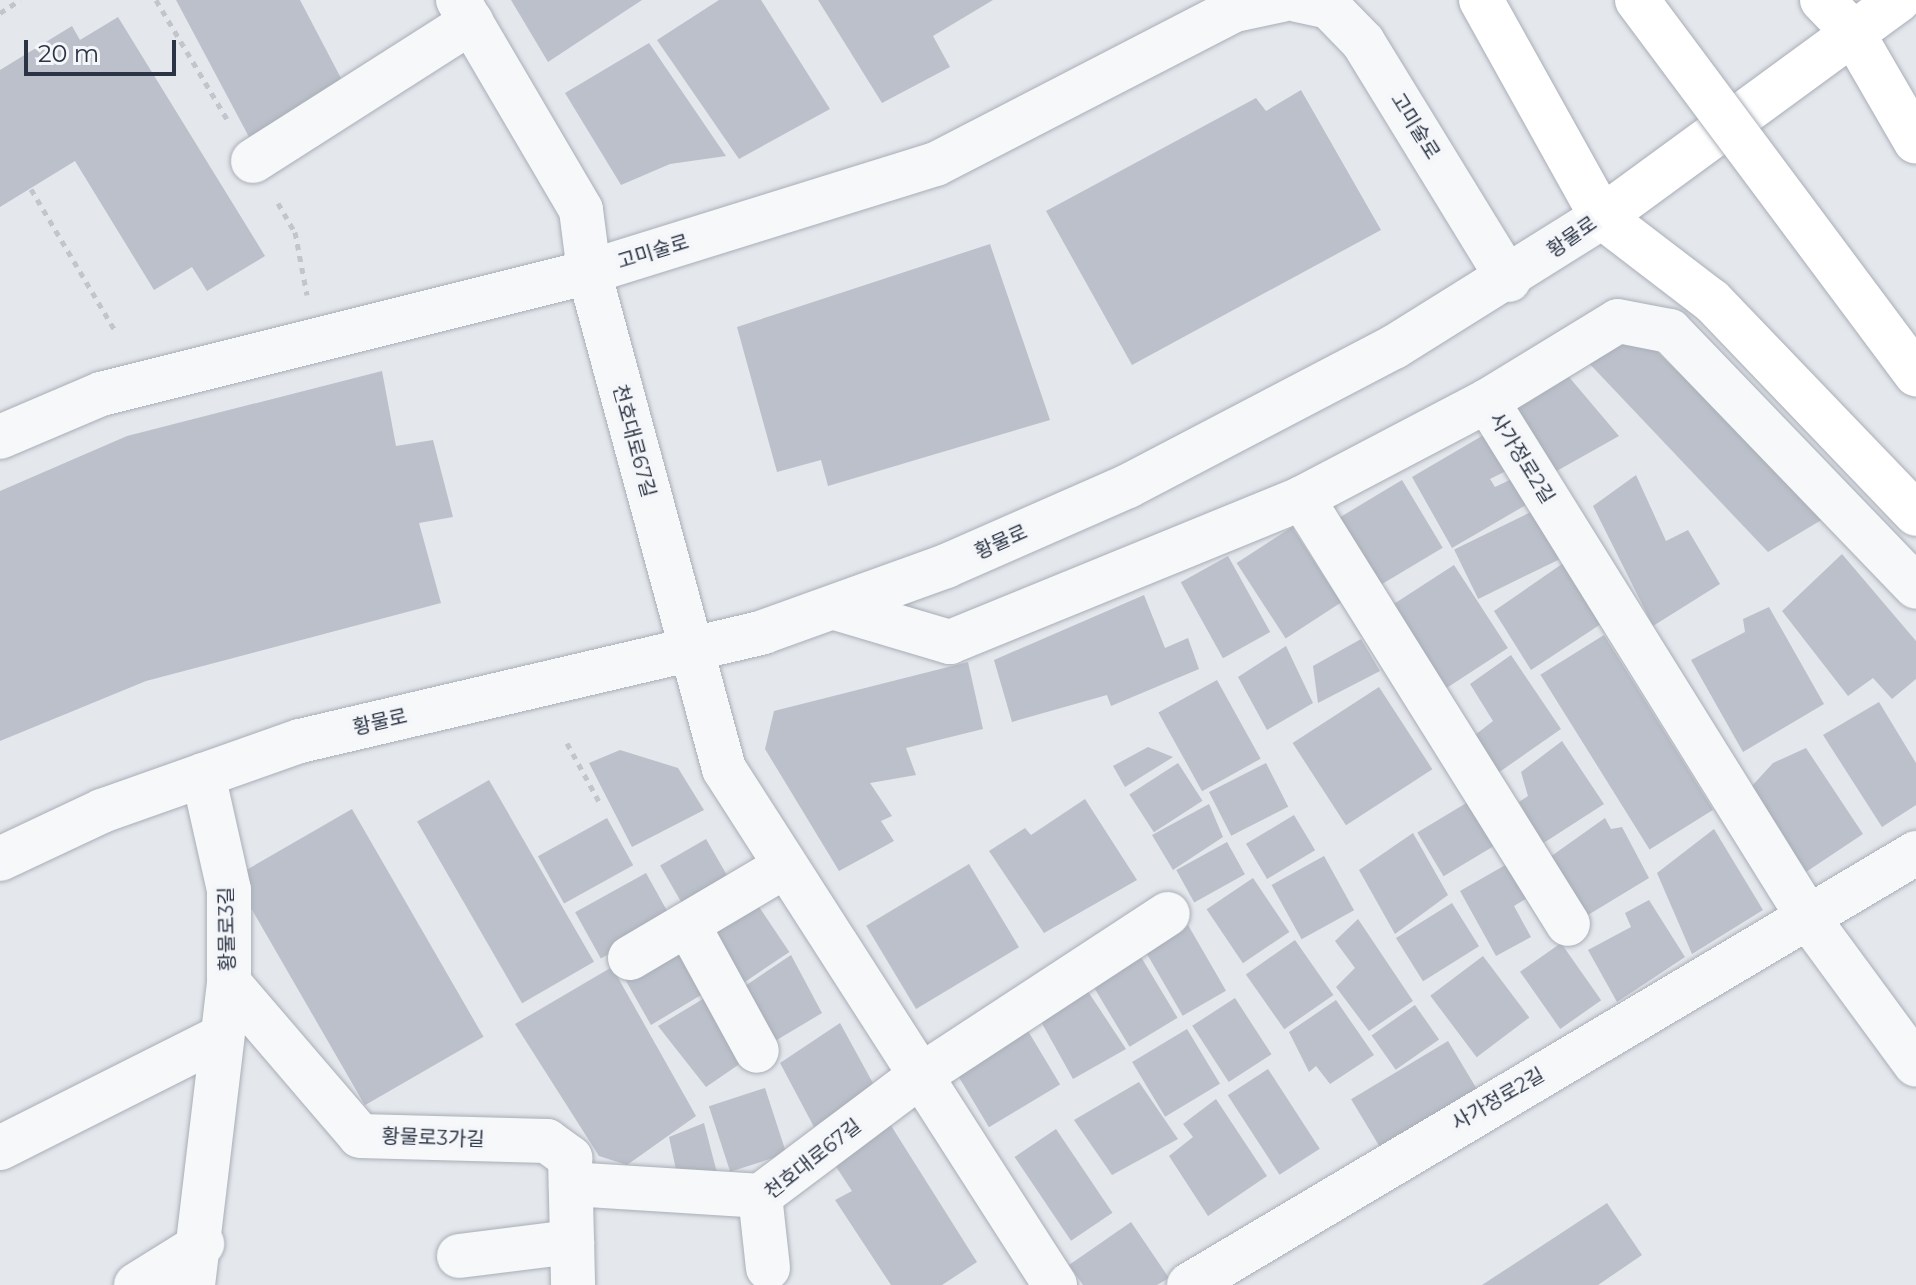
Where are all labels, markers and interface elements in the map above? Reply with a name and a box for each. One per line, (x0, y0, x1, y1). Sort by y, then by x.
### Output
scale bar (28, 24, 180, 74)
text: 20 m (38, 39, 99, 68)
street label: 고미술로 (1385, 88, 1445, 164)
street label: 황물로 (1543, 211, 1601, 263)
street label: 고미술로 (614, 230, 692, 274)
street label: 천호대로67길 (607, 382, 661, 500)
street label: 사가정로2길 (1484, 408, 1560, 508)
street label: 황물로 (971, 520, 1031, 564)
street label: 황물로 (350, 704, 410, 740)
street label: 황물로3길 (214, 886, 240, 972)
street label: 사가정로2길 (1447, 1063, 1549, 1135)
street label: 천호대로67길 (760, 1114, 866, 1204)
street label: 황물로3가길 (381, 1124, 485, 1152)

